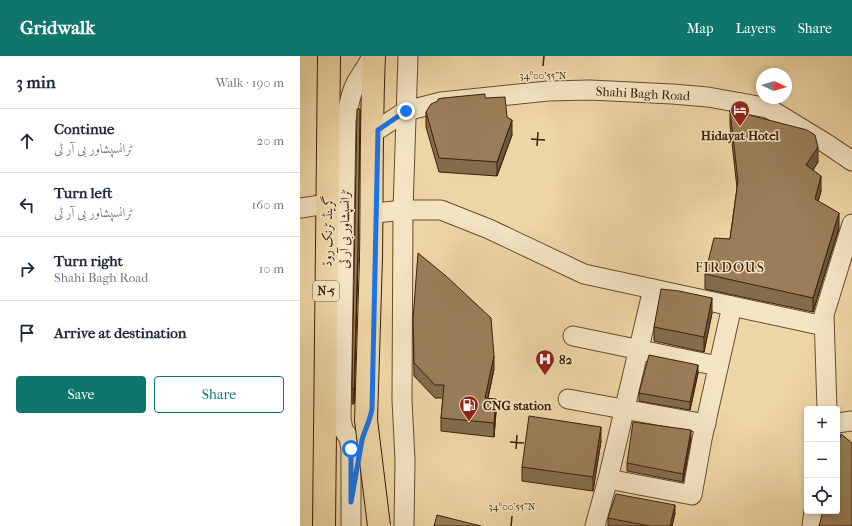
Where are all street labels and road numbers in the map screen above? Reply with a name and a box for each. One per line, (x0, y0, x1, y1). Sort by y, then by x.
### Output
street label: Shahi Bagh Road (595, 84, 691, 104)
street label: ٹرانسپشاور بی آر ٹی (336, 189, 355, 269)
street label: گرینڈ ٹرنک روڈ (318, 195, 337, 267)
road number: N-5 (313, 281, 339, 301)

